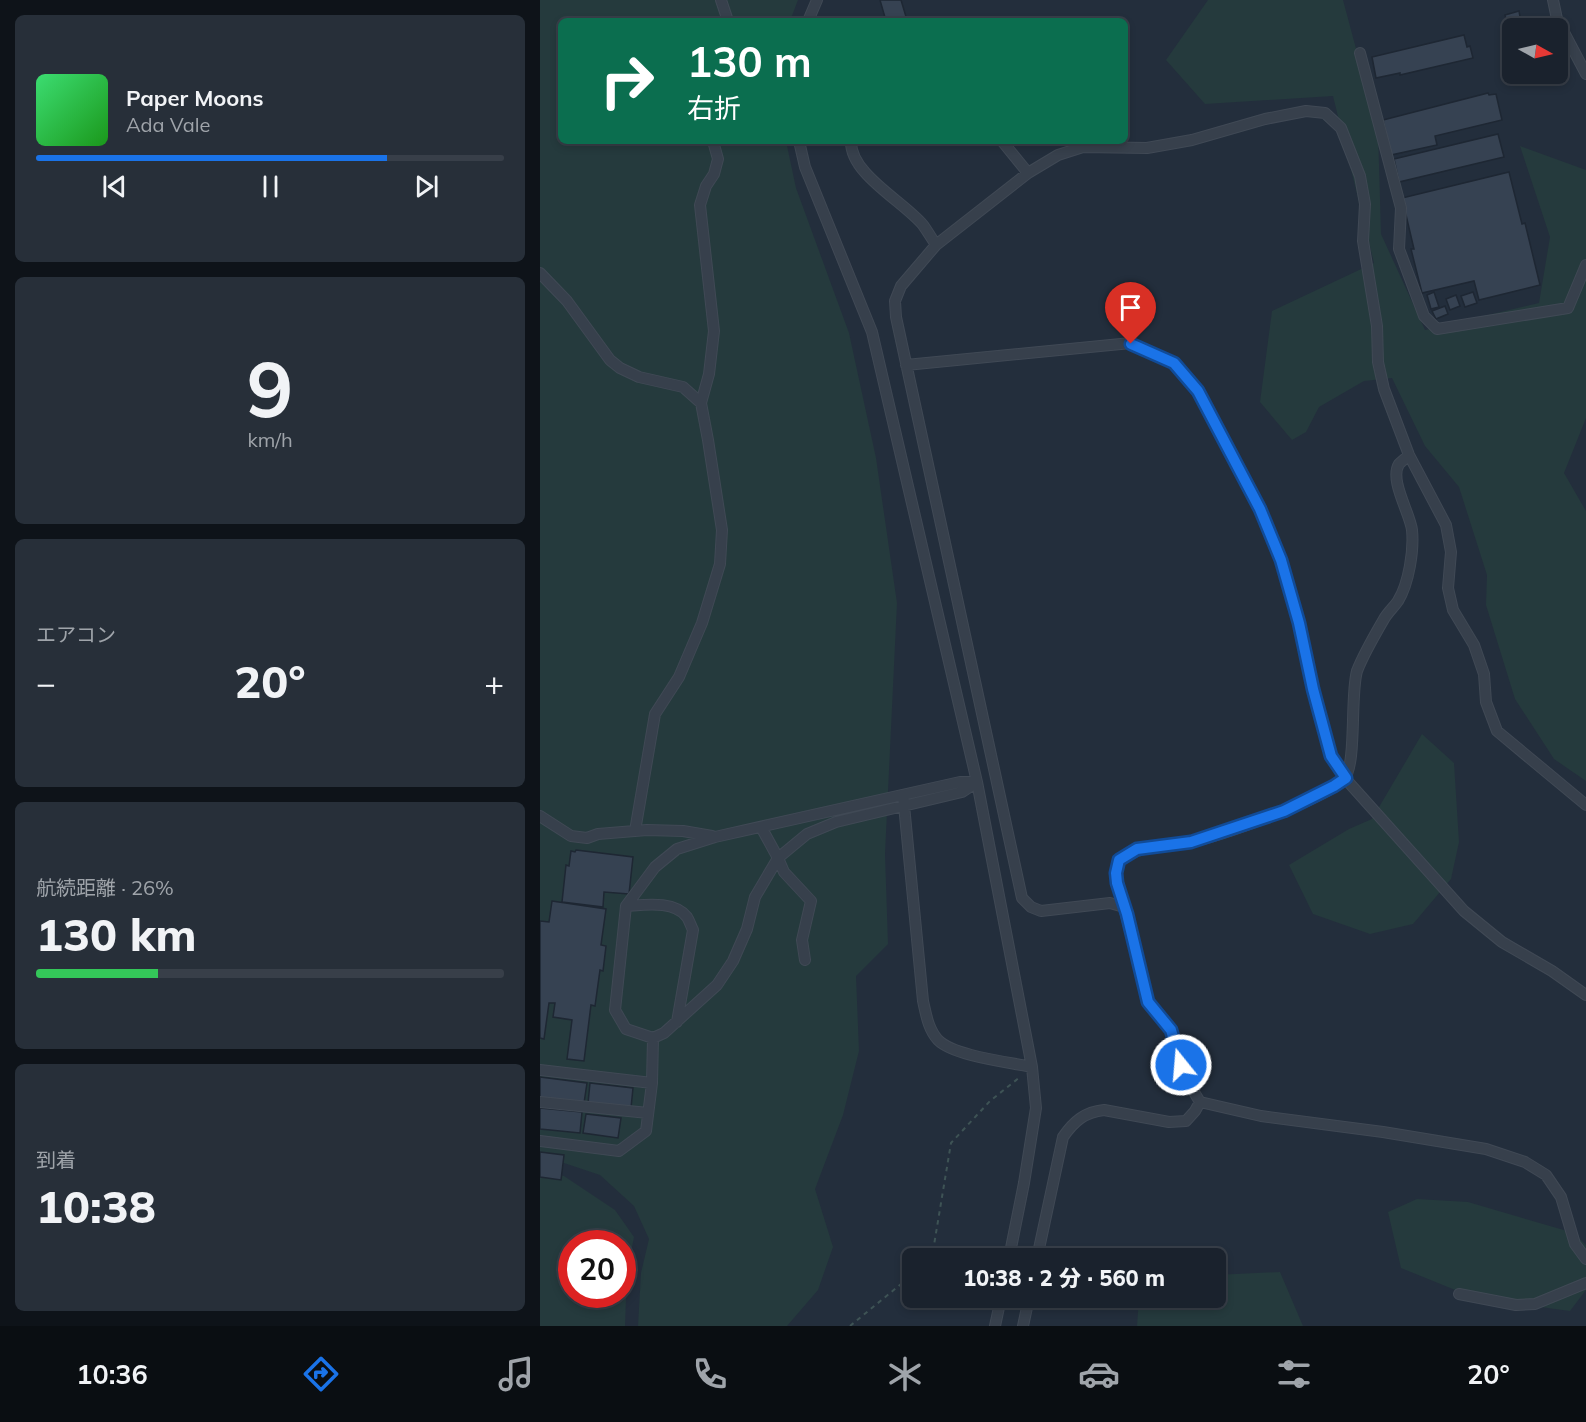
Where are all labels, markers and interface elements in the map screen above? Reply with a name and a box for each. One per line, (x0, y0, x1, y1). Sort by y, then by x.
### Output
north arrow (1502, 18, 1568, 84)
map controls (1502, 18, 1568, 84)
text: 130 m (687, 35, 812, 88)
icon: right (588, 42, 666, 120)
text: Paper Moons (126, 84, 264, 112)
text: 右折 (687, 91, 741, 125)
text: Ada Vale (126, 112, 210, 137)
icon: previous (98, 170, 131, 203)
icon: pause (254, 170, 287, 203)
icon: next (410, 170, 443, 203)
pin (1105, 282, 1156, 344)
icon: arrive (1114, 291, 1147, 324)
text: 9 (247, 339, 293, 437)
text: km/h (247, 427, 293, 452)
text: エアコン (36, 622, 116, 647)
text: 20° (234, 653, 306, 709)
text: − (36, 662, 56, 703)
text: + (484, 662, 504, 703)
text: 航続距離 · 26% (36, 875, 174, 900)
text: 130 km (36, 906, 197, 962)
position arrow (1149, 1033, 1213, 1097)
text: 到着 (36, 1147, 76, 1172)
text: 10:38 (36, 1178, 156, 1234)
speed limit sign: 20 (558, 1230, 636, 1308)
text: 10:38 · 2 分 · 560 m (963, 1264, 1165, 1292)
icon: directions (300, 1353, 342, 1395)
icon: music (495, 1353, 537, 1395)
icon: phone (689, 1353, 731, 1395)
icon: climate (884, 1353, 926, 1395)
icon: car (1078, 1353, 1120, 1395)
icon: filters (1273, 1353, 1315, 1395)
text: 10:36 (76, 1357, 148, 1391)
text: 20° (1467, 1357, 1510, 1391)

